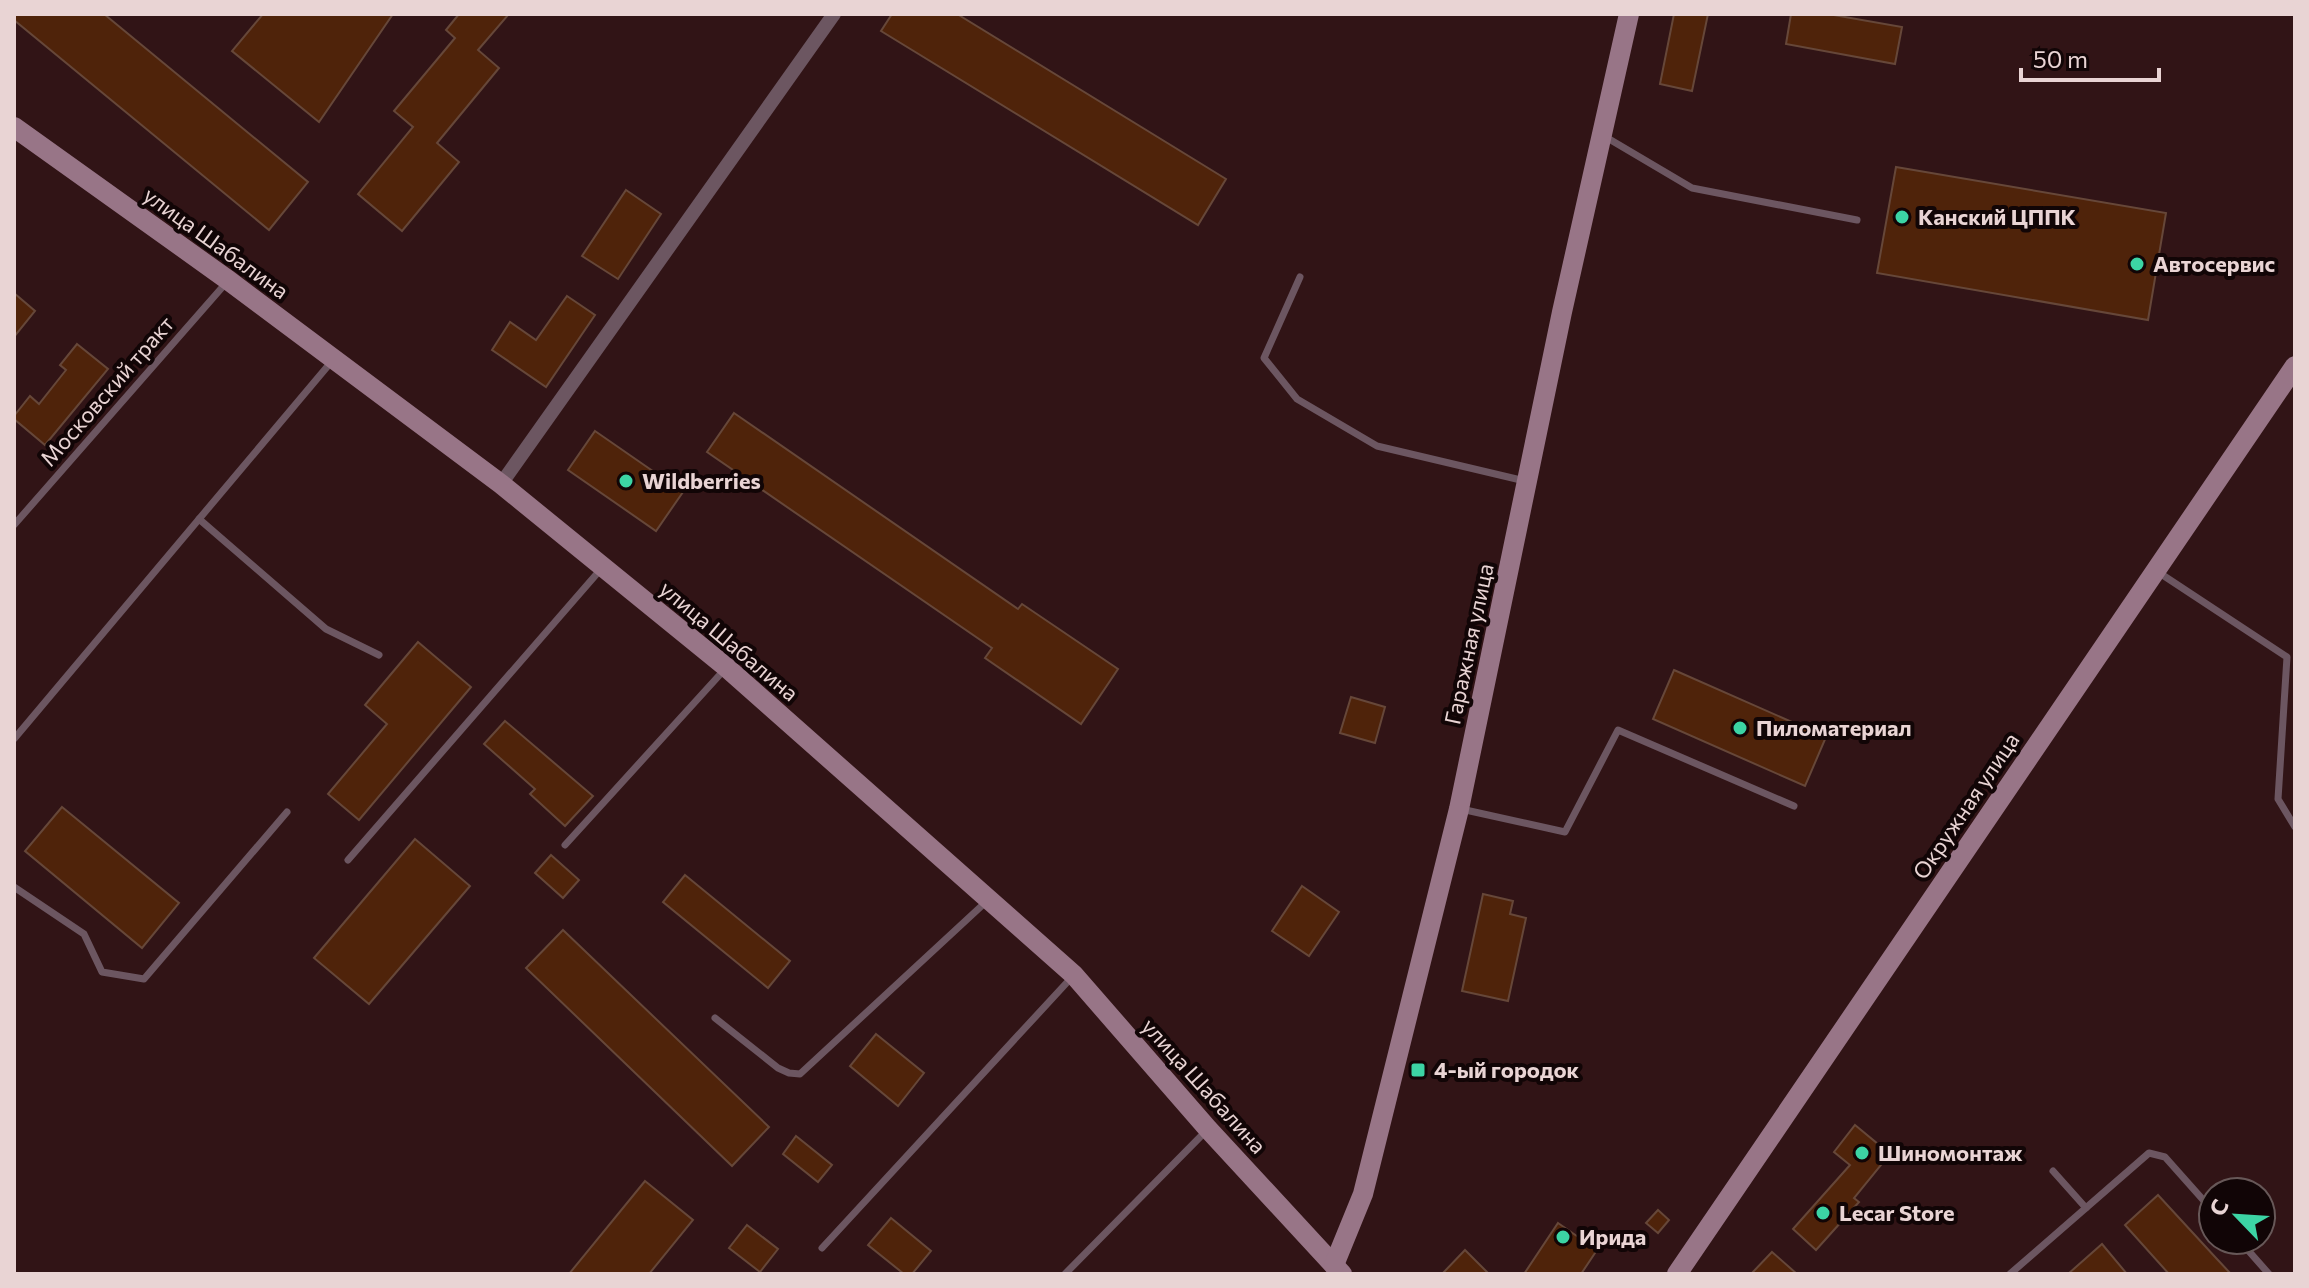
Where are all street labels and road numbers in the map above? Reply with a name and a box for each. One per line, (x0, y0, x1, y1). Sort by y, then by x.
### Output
street label: улица Шабалина (138, 181, 294, 304)
street label: Московский тракт (34, 310, 179, 471)
street label: Гаражная улица (1438, 561, 1499, 727)
street label: улица Шабалина (654, 575, 804, 706)
street label: Окружная улица (1907, 727, 2025, 884)
street label: улица Шабалина (1137, 1012, 1272, 1159)

